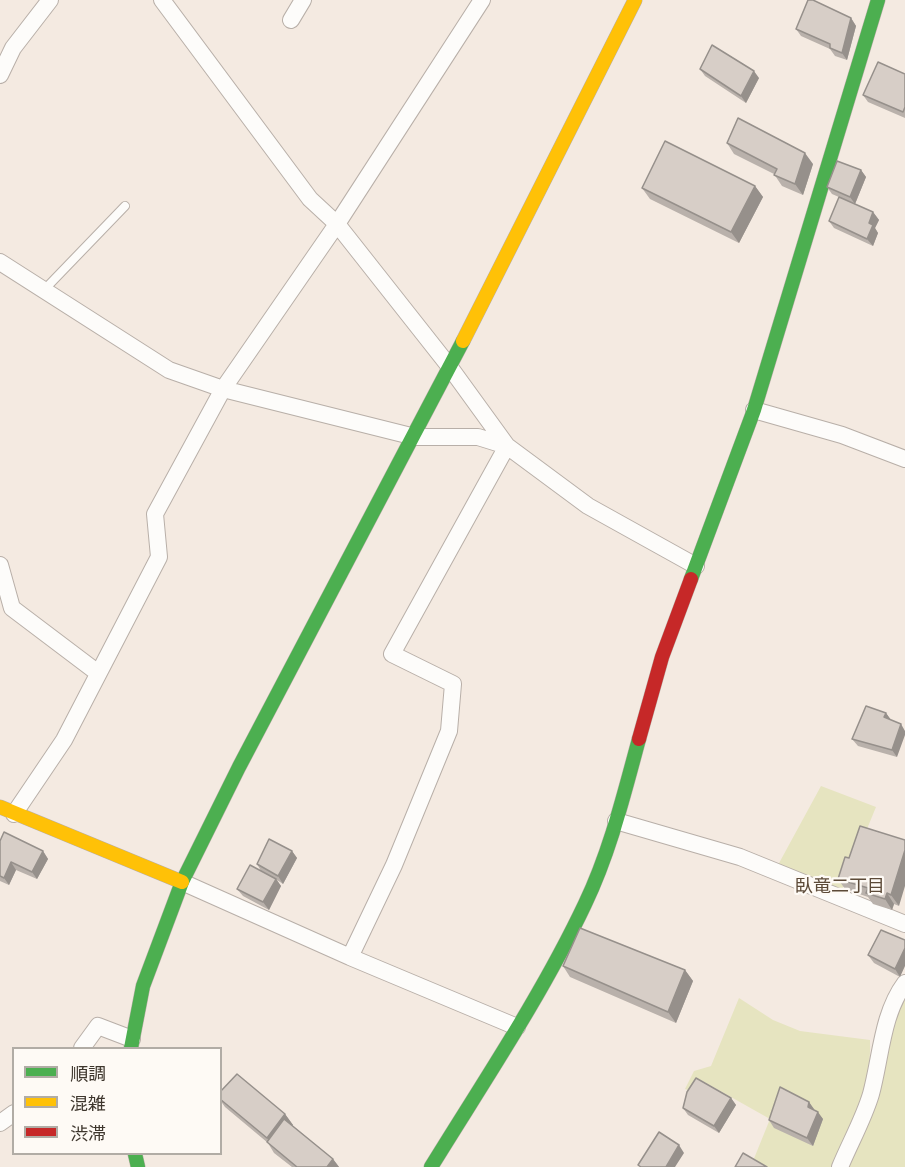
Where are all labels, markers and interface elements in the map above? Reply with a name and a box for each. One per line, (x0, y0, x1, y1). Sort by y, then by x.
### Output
district label: 臥竜二丁目 (795, 875, 885, 897)
legend (12, 1047, 222, 1155)
text: 順調 (70, 1062, 106, 1084)
text: 混雑 (70, 1092, 106, 1114)
text: 渋滞 (70, 1122, 106, 1144)

